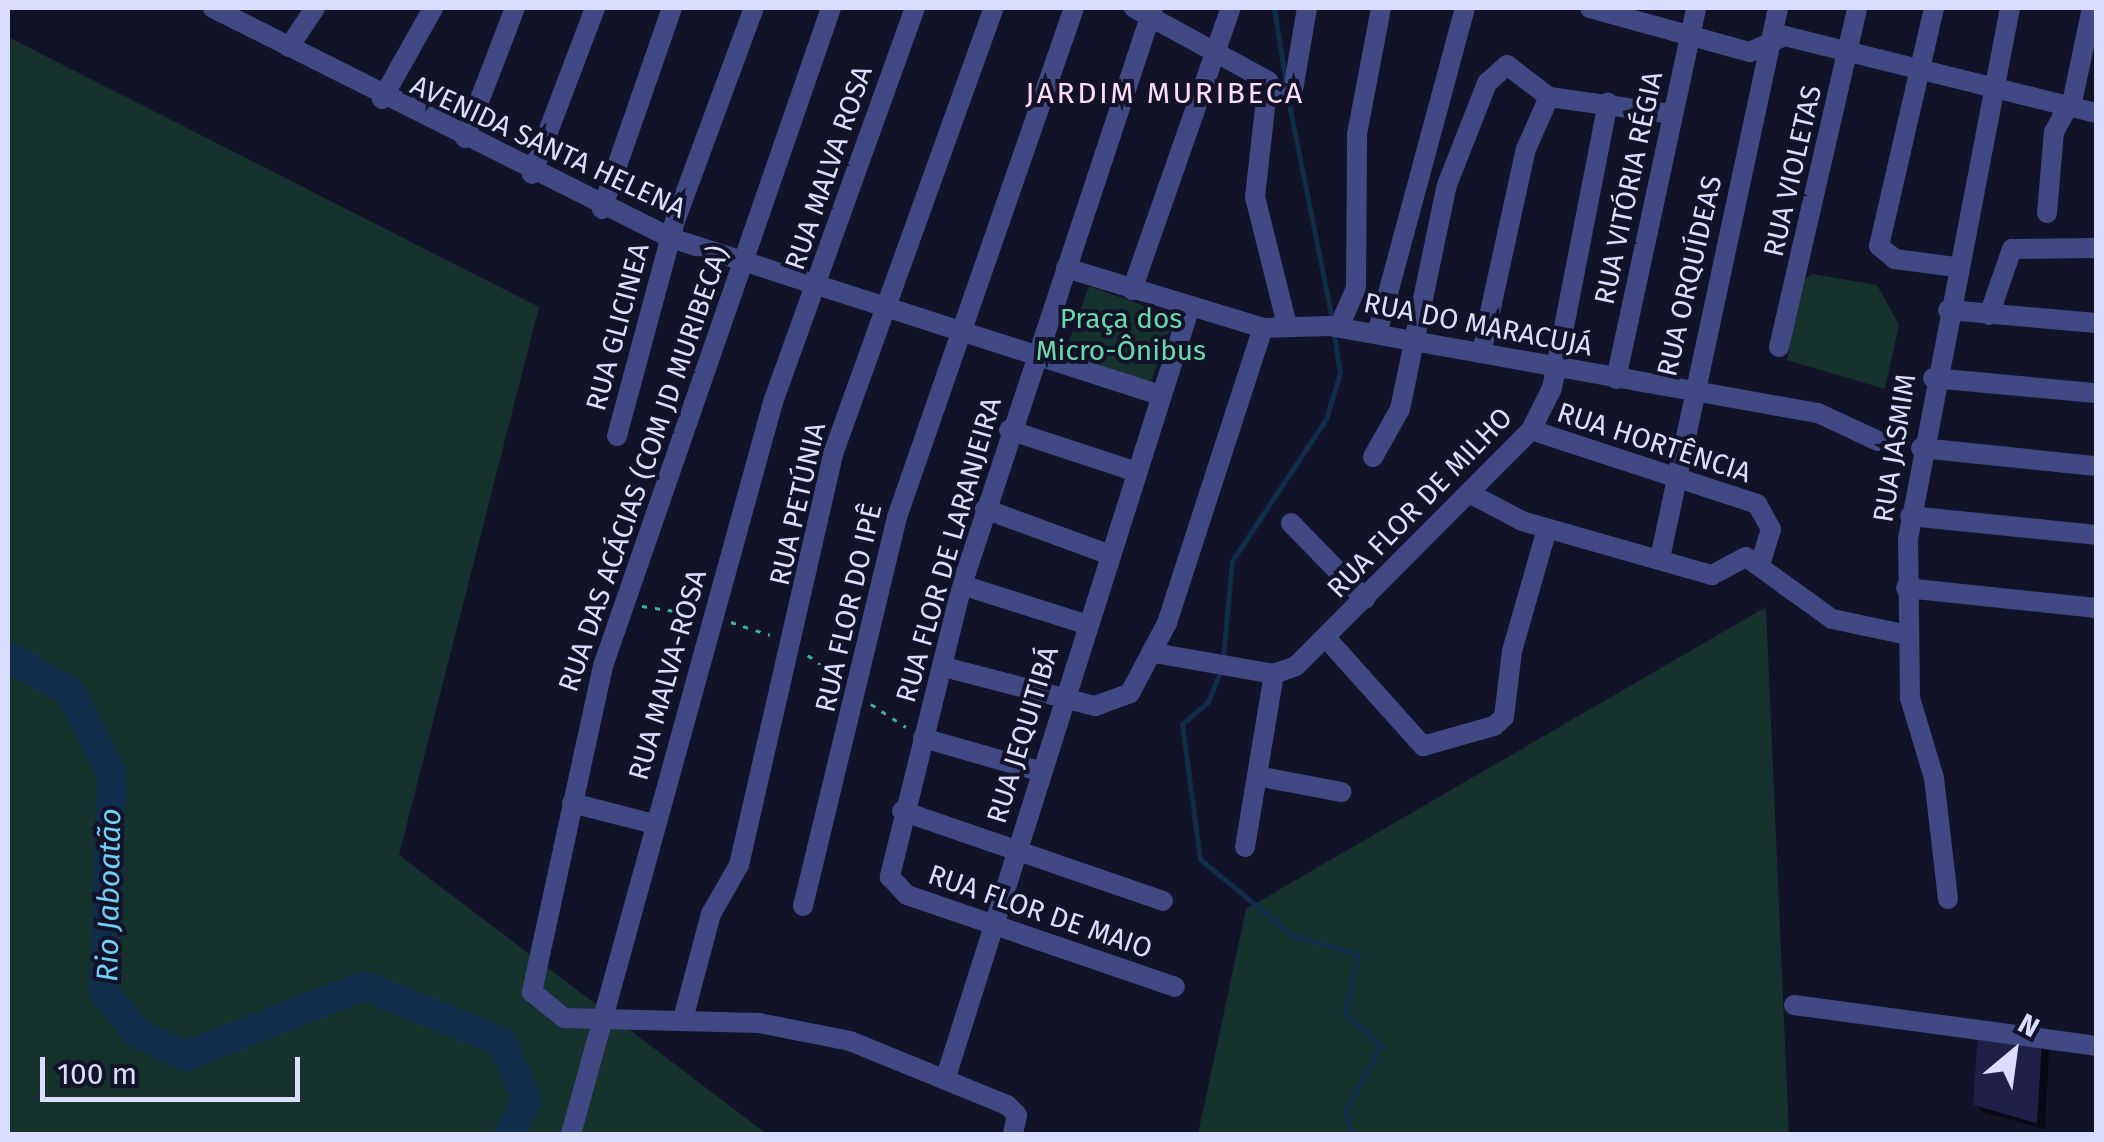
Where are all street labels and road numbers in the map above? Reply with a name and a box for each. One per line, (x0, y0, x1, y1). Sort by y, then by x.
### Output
street label: RUA MALVA ROSA (778, 61, 880, 275)
street label: AVENIDA SANTA HELENA (405, 68, 691, 226)
street label: RUA VITÓRIA RÉGIA (1588, 68, 1670, 308)
street label: RUA VIOLETAS (1757, 82, 1829, 260)
street label: RUA ORQUÍDEAS (1651, 172, 1729, 380)
street label: RUA GLICINEA (579, 239, 657, 415)
street label: RUA DAS ACÁCIAS (COM JD MURIBECA) (552, 242, 736, 696)
street label: RUA DO MARACUJÁ (1361, 286, 1595, 364)
street label: RUA JASMIM (1867, 371, 1923, 525)
street label: RUA FLOR DE LARANJEIRA (889, 394, 1009, 706)
street label: RUA HORTÊNCIA (1553, 396, 1755, 490)
street label: RUA FLOR DE MILHO (1321, 401, 1519, 605)
street label: RUA PETÚNIA (763, 419, 833, 589)
street label: RUA FLOR DO IPÊ (809, 500, 889, 716)
street label: RUA MALVA-ROSA (622, 566, 714, 784)
street label: RUA JEQUITIBÁ (980, 642, 1066, 828)
street label: RUA FLOR DE MAIO (924, 858, 1156, 966)

